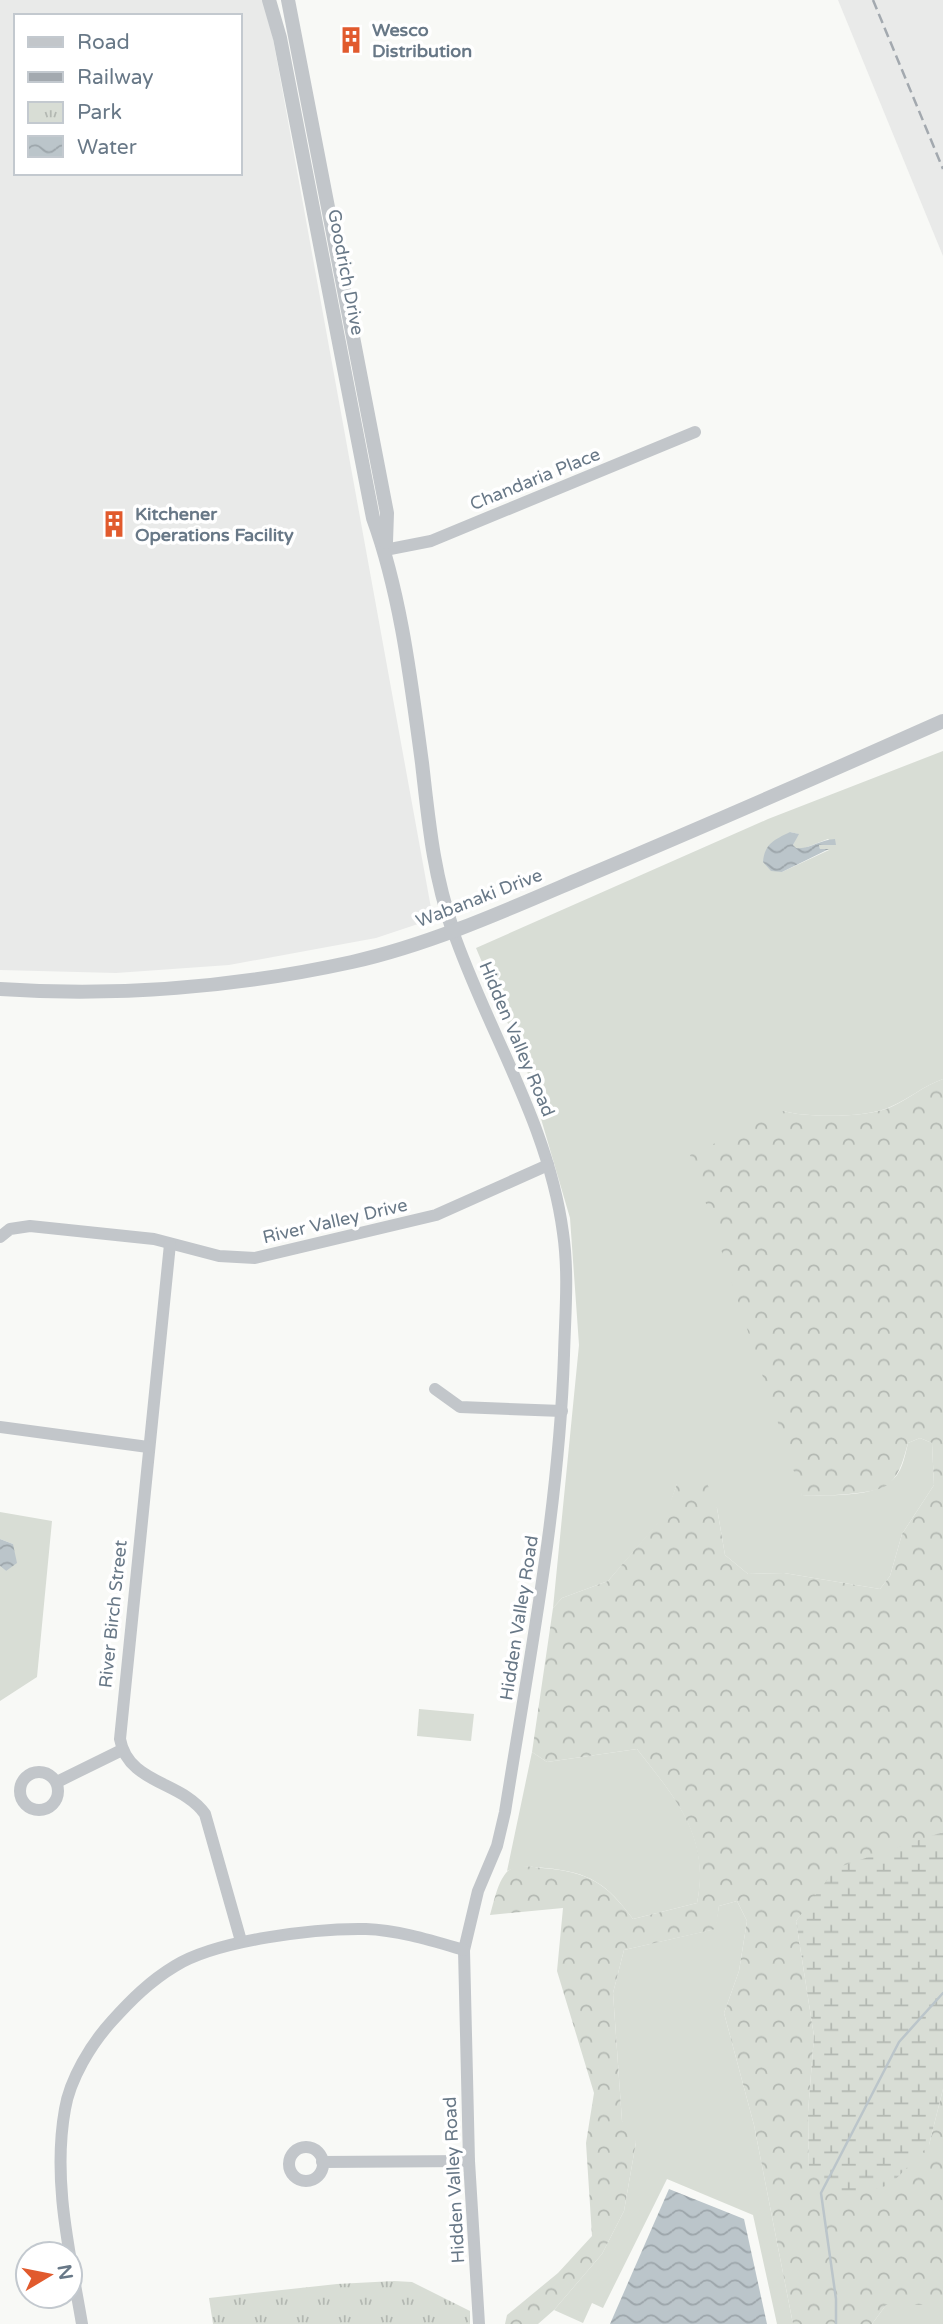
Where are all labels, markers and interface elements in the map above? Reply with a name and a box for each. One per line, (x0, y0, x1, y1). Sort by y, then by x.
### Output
legend (14, 14, 242, 175)
place label: Wesco Distribution (372, 19, 472, 62)
building icon: Wesco Distribution (336, 25, 366, 55)
text: Road (77, 30, 130, 55)
text: Railway (77, 65, 154, 90)
text: Park (77, 100, 122, 125)
text: Water (77, 135, 137, 160)
street label: Goodrich Drive (323, 207, 369, 337)
street label: Chandaria Place (467, 443, 603, 515)
place label: Kitchener Operations Facility (135, 503, 294, 546)
building icon: Kitchener Operations Facility (99, 509, 129, 539)
street label: Wabanaki Drive (413, 864, 545, 932)
street label: Hidden Valley Road (474, 958, 560, 1120)
street label: River Valley Drive (260, 1194, 410, 1248)
street label: Hidden Valley Road (495, 1534, 543, 1702)
street label: River Birch Street (94, 1539, 132, 1689)
street label: Hidden Valley Road (439, 2096, 469, 2264)
north arrow (14, 2240, 84, 2310)
text: N (53, 2263, 77, 2282)

